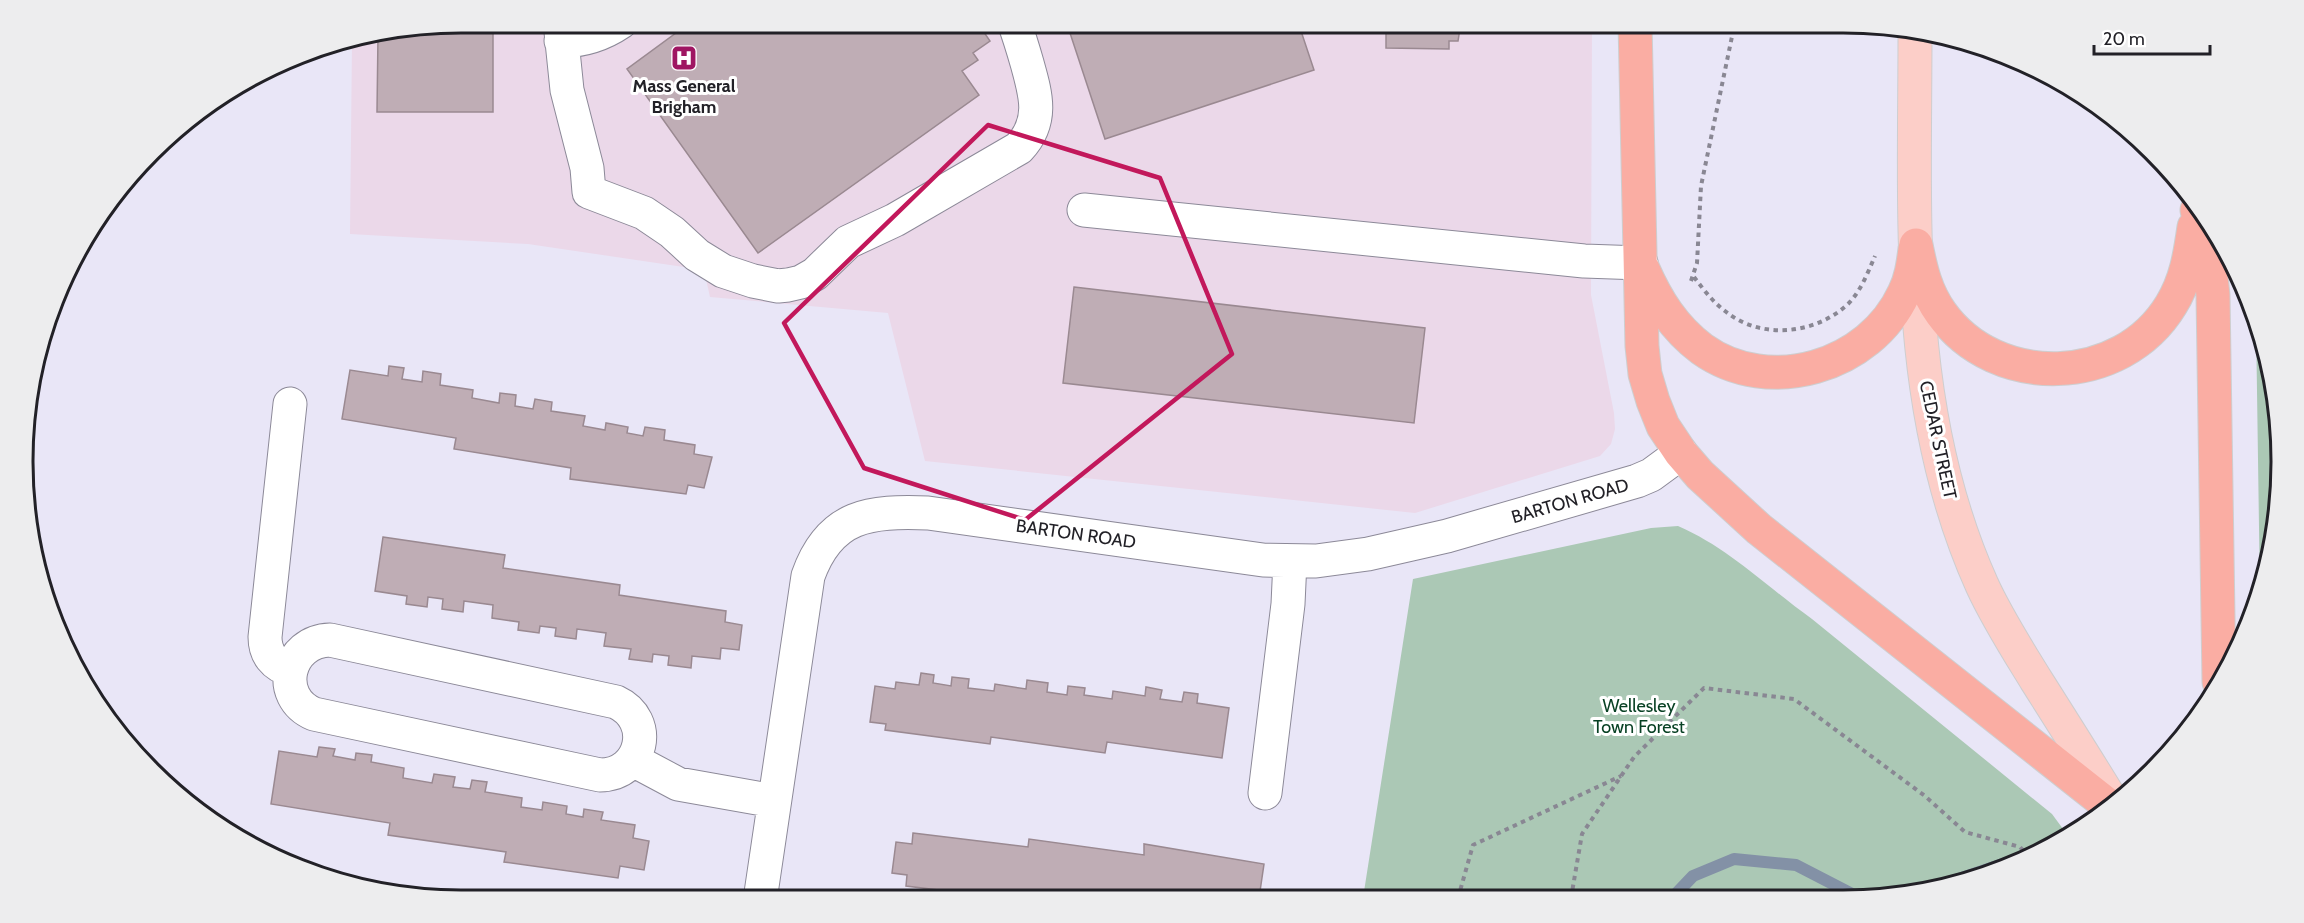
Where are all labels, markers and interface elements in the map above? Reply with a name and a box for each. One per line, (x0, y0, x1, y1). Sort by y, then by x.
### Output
scale bar (2094, 18, 2210, 56)
text: 20 m (2103, 28, 2145, 50)
hospital icon: Mass General Brigham (669, 43, 699, 73)
place label: Mass General Brigham (633, 75, 736, 118)
street label: CEDAR STREET (1915, 379, 1961, 502)
street label: BARTON ROAD (1509, 474, 1631, 528)
street label: BARTON ROAD (1015, 515, 1137, 553)
park label: Wellesley Town Forest (1593, 695, 1685, 738)

